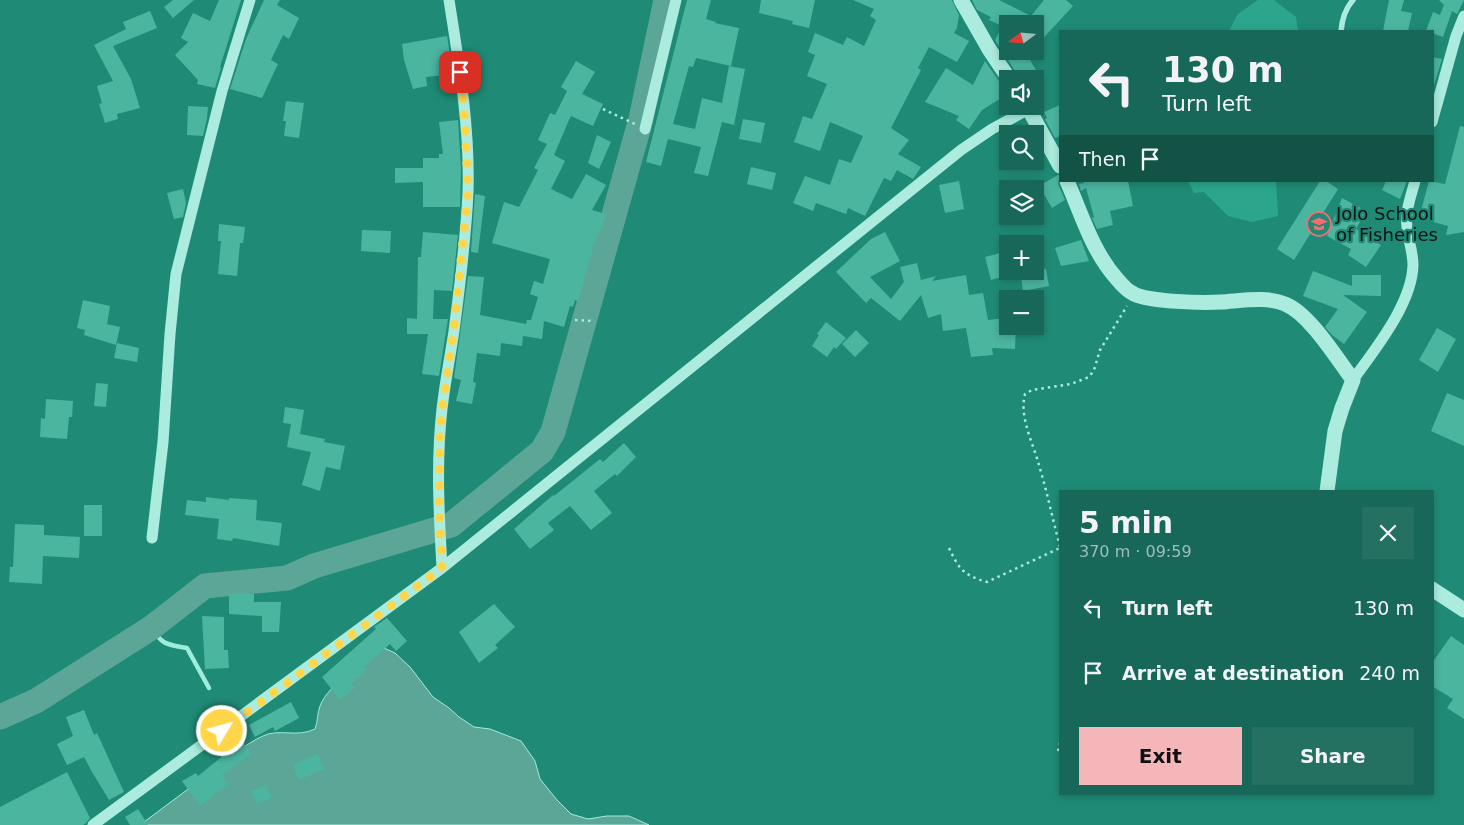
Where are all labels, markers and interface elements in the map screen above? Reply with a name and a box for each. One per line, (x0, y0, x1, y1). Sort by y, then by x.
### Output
north arrow (999, 15, 1044, 60)
map controls (999, 15, 1044, 335)
icon: left (1079, 50, 1144, 115)
text: 130 m (1162, 50, 1284, 90)
pin (439, 51, 481, 93)
icon: arrive (446, 58, 474, 86)
button: sound (999, 70, 1044, 115)
text: Turn left (1162, 91, 1251, 116)
button: search (999, 125, 1044, 170)
icon: arrive (1136, 145, 1164, 173)
text: Then (1079, 148, 1126, 170)
button: layers (999, 180, 1044, 225)
place label: Jolo School of Fisheries (1335, 203, 1438, 245)
school or university icon: Jolo School of Fisheries (1306, 211, 1332, 237)
button: + (999, 235, 1044, 280)
button: − (999, 290, 1044, 335)
text: 5 min (1079, 505, 1173, 540)
button: close (1362, 507, 1414, 559)
text: 370 m · 09:59 (1079, 542, 1192, 561)
icon: left (1079, 594, 1107, 622)
text: Turn left (1122, 597, 1213, 619)
text: 130 m (1353, 597, 1414, 619)
icon: arrive (1079, 659, 1107, 687)
text: Arrive at destination (1122, 662, 1344, 684)
text: 240 m (1359, 662, 1420, 684)
position arrow (195, 704, 247, 756)
button: Exit (1079, 727, 1242, 785)
button: Share (1252, 727, 1414, 785)

